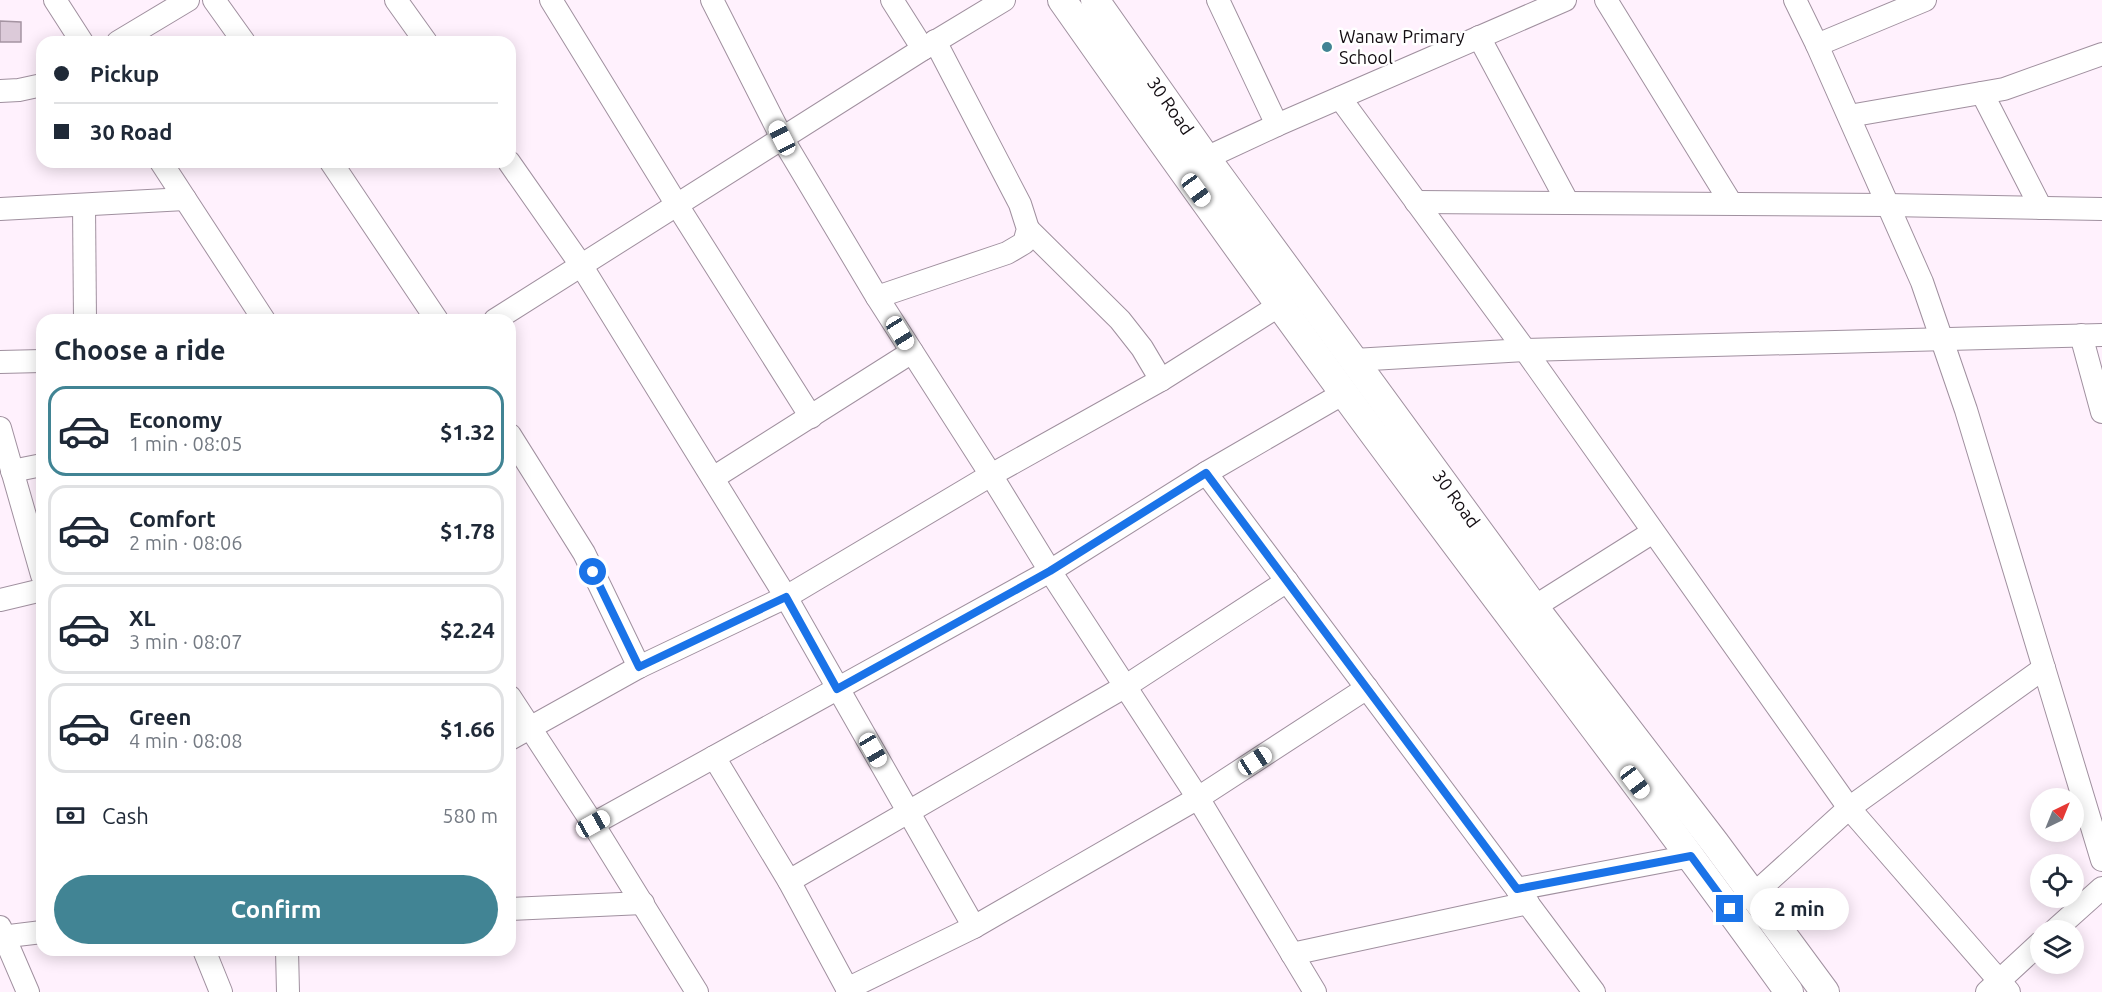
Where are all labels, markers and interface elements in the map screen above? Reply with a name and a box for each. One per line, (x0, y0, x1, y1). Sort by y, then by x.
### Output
place label: Wanaw Primary School (1339, 26, 1465, 67)
marker: Wanaw Primary School (1320, 40, 1334, 54)
text: Pickup (90, 61, 159, 86)
street label: 30 Road (1144, 73, 1198, 138)
car (766, 118, 798, 158)
text: 30 Road (90, 119, 172, 144)
car (1178, 170, 1214, 210)
car (883, 313, 917, 353)
text: Choose a ride (54, 335, 226, 365)
icon: car (57, 404, 111, 458)
text: Economy (129, 407, 222, 432)
text: $1.32 (440, 419, 495, 444)
text: 1 min · 08:05 (129, 432, 243, 455)
street label: 30 Road (1429, 466, 1484, 531)
icon: car (57, 503, 111, 557)
text: Comfort (129, 506, 216, 531)
text: $1.78 (440, 518, 495, 543)
text: 2 min · 08:06 (129, 531, 243, 554)
route start (579, 558, 606, 585)
icon: car (57, 602, 111, 656)
text: XL (129, 605, 156, 630)
text: $2.24 (440, 617, 495, 642)
text: 3 min · 08:07 (129, 630, 243, 653)
icon: car (57, 701, 111, 755)
text: Green (129, 704, 191, 729)
text: $1.66 (440, 716, 495, 741)
text: 4 min · 08:08 (129, 729, 243, 752)
car (856, 730, 890, 770)
car (1235, 744, 1275, 778)
car (1617, 762, 1653, 802)
north arrow (2030, 788, 2084, 842)
map controls (2030, 788, 2084, 974)
icon: cash (54, 799, 87, 832)
text: Cash (102, 803, 149, 828)
text: 580 m (442, 804, 498, 827)
car (573, 807, 613, 841)
button: locate (2030, 854, 2084, 908)
button: Confirm (54, 875, 498, 944)
callout: 2 min (1751, 888, 1850, 930)
route end (1716, 895, 1743, 922)
text: 2 min (1774, 897, 1825, 920)
button: layers (2030, 920, 2084, 974)

